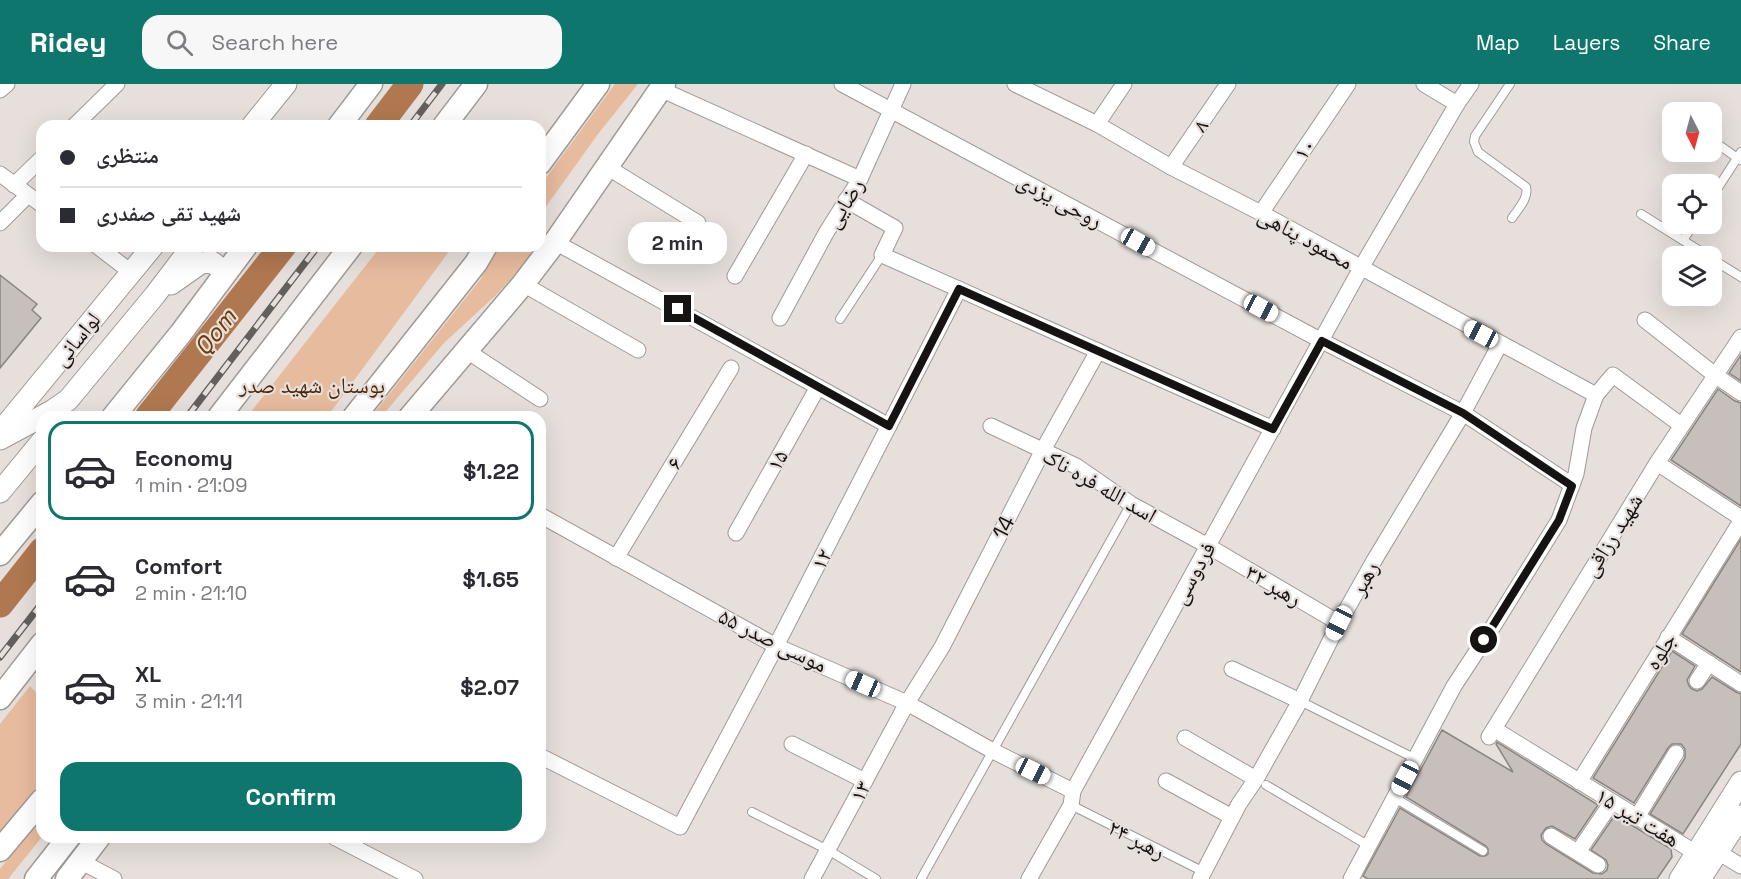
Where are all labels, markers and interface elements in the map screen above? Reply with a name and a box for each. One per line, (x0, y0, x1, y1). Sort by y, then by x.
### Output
search box (142, 15, 562, 69)
text: Ridey (30, 24, 106, 60)
icon: search (163, 26, 196, 59)
text: Search here (211, 28, 338, 56)
text: Map (1476, 29, 1520, 56)
text: Layers (1553, 29, 1620, 56)
text: Share (1653, 29, 1711, 56)
north arrow (1662, 102, 1722, 162)
map controls (1662, 102, 1722, 306)
street label: ۸ (1186, 113, 1214, 137)
street label: ۱۰ (1287, 133, 1321, 165)
text: منتظری (96, 141, 159, 169)
street label: روحی یزدی (1013, 166, 1107, 234)
street label: رضایی (818, 173, 870, 233)
button: locate (1662, 174, 1722, 234)
text: شهید تقی صفدری (96, 199, 241, 227)
street label: محمود پناهی (1253, 200, 1359, 276)
callout: 2 min (628, 222, 728, 264)
car (1118, 225, 1158, 259)
text: 2 min (652, 230, 703, 256)
button: layers (1662, 246, 1722, 306)
car (1241, 292, 1281, 324)
route end (664, 295, 691, 322)
water label: Qom (187, 301, 244, 362)
street label: لواسانی (46, 306, 106, 372)
car (1461, 318, 1501, 350)
park label: بوستان شهید صدر (238, 371, 385, 399)
street label: اسد الله فره ناک (1038, 441, 1162, 529)
icon: car (63, 444, 117, 498)
text: Economy (135, 444, 233, 472)
street label: ۱۵ (760, 445, 794, 475)
street label: ۶ (659, 451, 689, 474)
text: $1.22 (463, 457, 519, 485)
text: 1 min · 21:09 (135, 472, 247, 498)
street label: شهید رزاقی (1575, 488, 1649, 582)
street label: 14 (985, 510, 1021, 544)
street label: فردوسی (1164, 537, 1222, 609)
street label: ۱۲ (804, 544, 838, 574)
icon: car (63, 552, 117, 606)
text: Comfort (135, 552, 223, 580)
street label: رهبر (1343, 556, 1385, 601)
street label: رهبر ۳۲ (1241, 558, 1307, 612)
text: $1.65 (463, 565, 519, 593)
text: 2 min · 21:10 (135, 580, 247, 606)
street label: موسی صدر ۵۵ (714, 602, 832, 678)
car (1323, 603, 1355, 643)
route start (1470, 626, 1497, 653)
street label: جلوه (1638, 627, 1682, 675)
icon: car (63, 660, 117, 714)
text: XL (135, 660, 161, 688)
car (843, 668, 883, 700)
text: $2.07 (460, 673, 519, 701)
text: 3 min · 21:11 (135, 688, 243, 714)
car (1013, 755, 1053, 787)
car (1389, 758, 1421, 798)
button: Confirm (60, 762, 522, 831)
street label: ۱۳ (843, 776, 877, 806)
street label: هفت تیر ۱۵ (1591, 781, 1685, 853)
street label: رهبر ۲۴ (1104, 813, 1170, 865)

